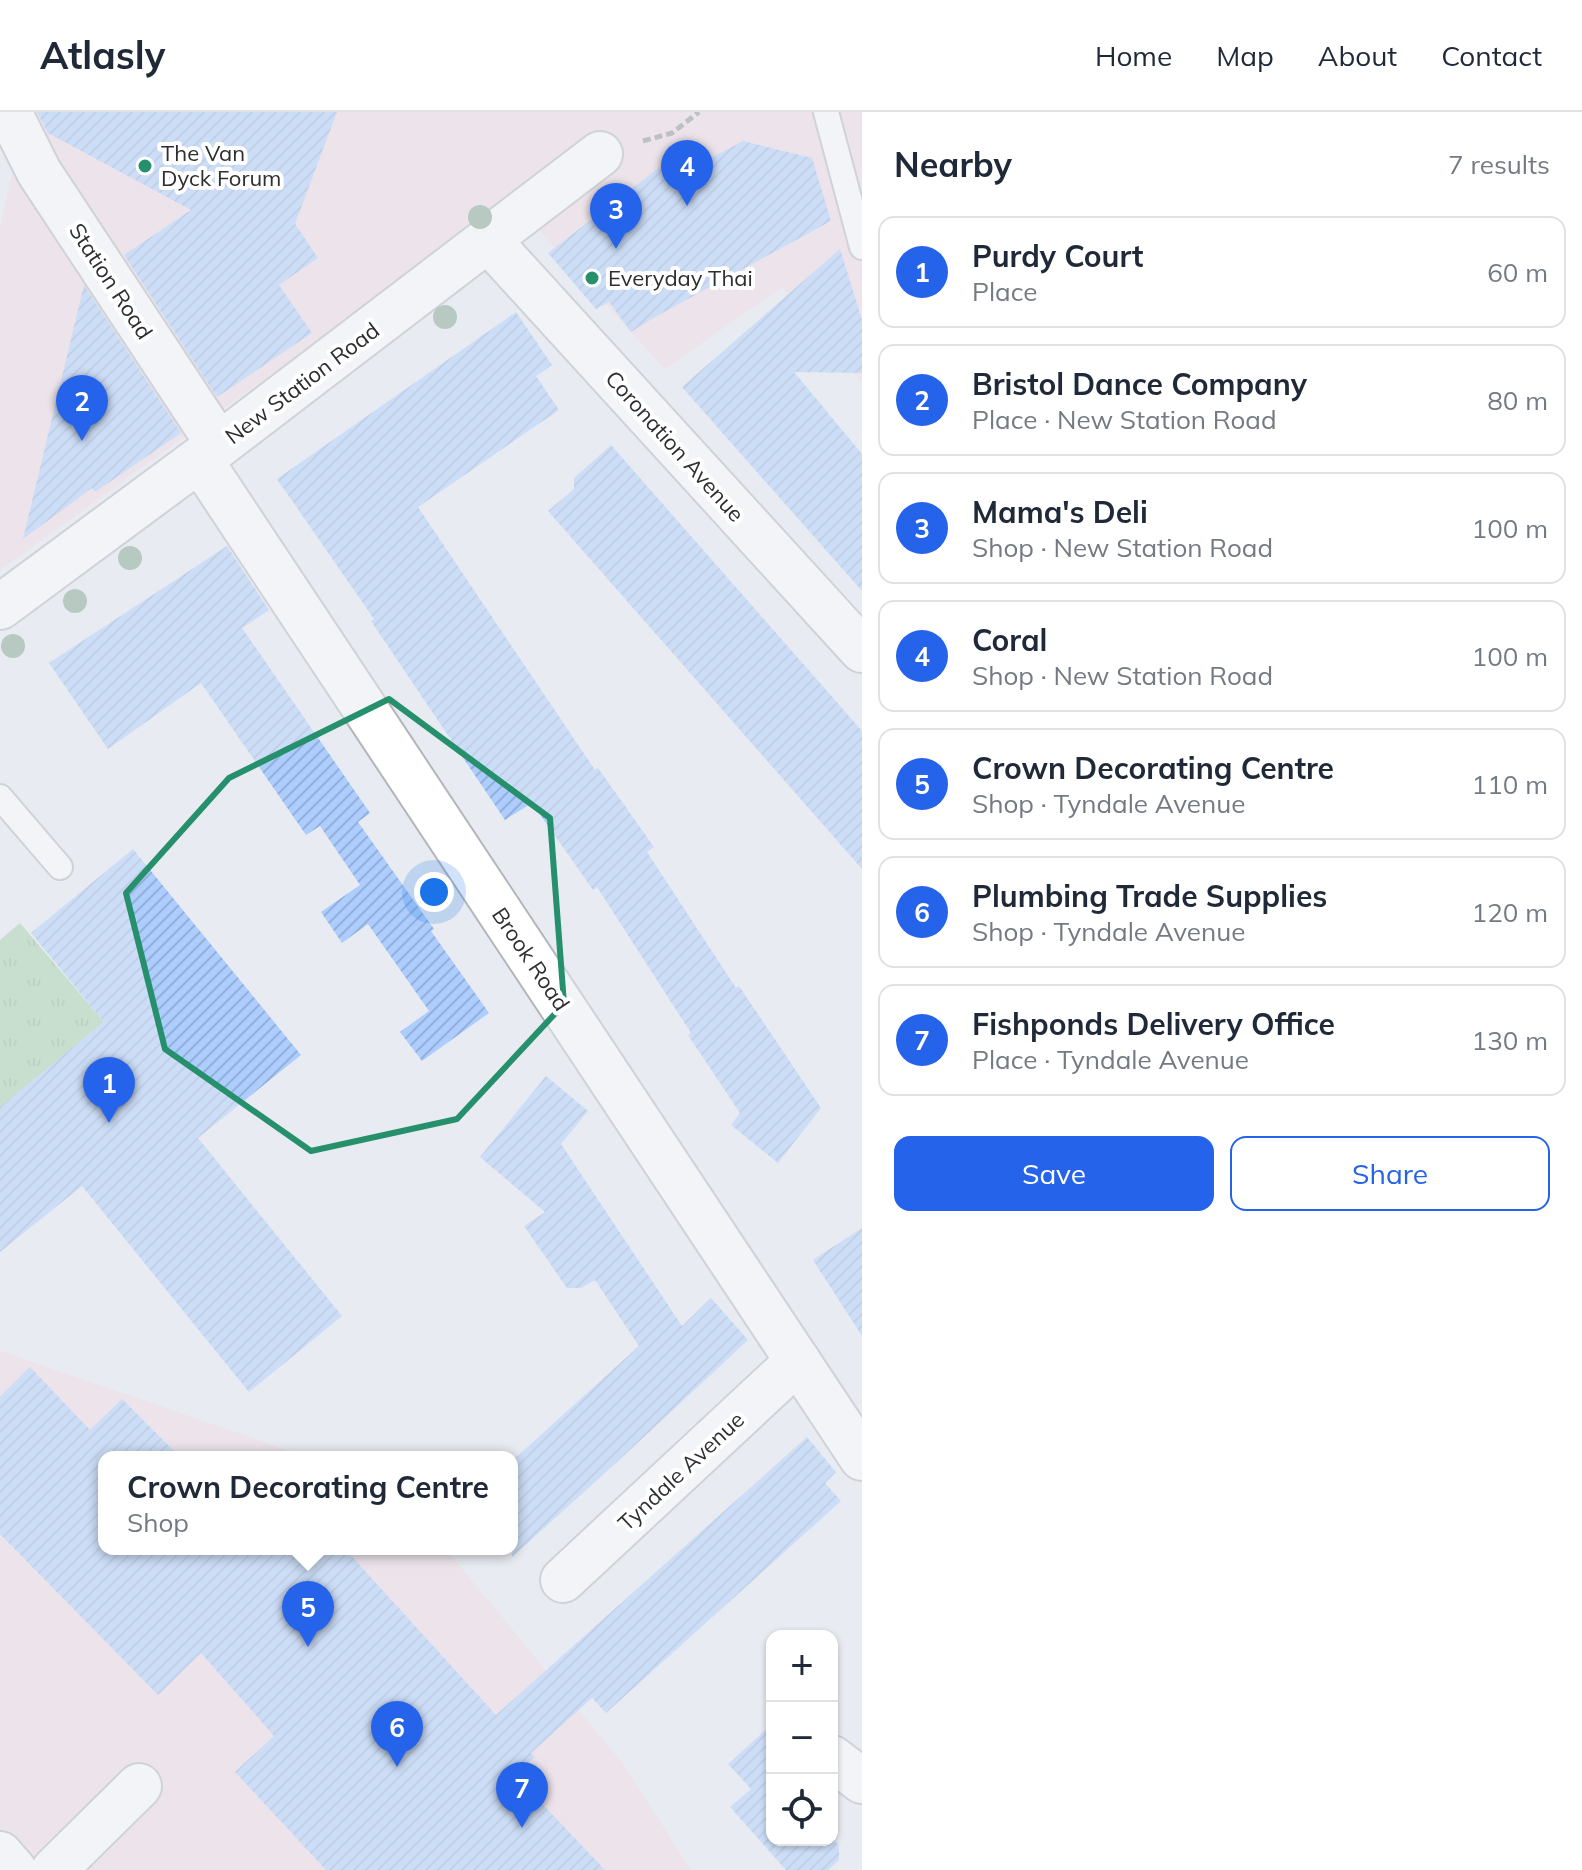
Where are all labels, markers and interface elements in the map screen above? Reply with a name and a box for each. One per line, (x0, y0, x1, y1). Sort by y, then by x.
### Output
text: Atlasly (40, 31, 165, 79)
text: Home (1095, 38, 1172, 73)
text: Map (1216, 38, 1274, 73)
text: About (1318, 38, 1397, 73)
text: Contact (1441, 38, 1542, 73)
place label: The Van Dyck Forum (161, 139, 281, 192)
pin: 4 (661, 140, 713, 206)
text: Nearby (894, 143, 1012, 186)
text: 7 results (1448, 148, 1550, 181)
marker: The Van Dyck Forum (136, 157, 154, 175)
pin: 3 (590, 183, 642, 249)
street label: Station Road (63, 218, 159, 344)
text: Purdy Court (972, 237, 1143, 275)
text: 1 (914, 256, 930, 289)
text: 60 m (1487, 256, 1548, 289)
place label: Everyday Thai (608, 264, 753, 292)
marker: Everyday Thai (583, 269, 601, 287)
text: Place (972, 275, 1037, 308)
street label: New Station Road (219, 316, 385, 450)
street label: Coronation Avenue (600, 365, 750, 527)
text: Bristol Dance Company (972, 365, 1307, 403)
pin: 2 (56, 375, 108, 441)
text: 2 (914, 384, 930, 417)
text: 80 m (1487, 384, 1548, 417)
text: Place · New Station Road (972, 403, 1277, 436)
text: Mama's Deli (972, 493, 1148, 531)
text: 3 (914, 512, 930, 545)
text: 100 m (1472, 512, 1548, 545)
text: Shop · New Station Road (972, 531, 1273, 564)
text: Coral (972, 621, 1047, 659)
text: 4 (914, 640, 930, 673)
text: 100 m (1472, 640, 1548, 673)
text: Shop · New Station Road (972, 659, 1273, 692)
text: Crown Decorating Centre (972, 749, 1334, 787)
text: 5 (914, 768, 930, 801)
text: 110 m (1472, 768, 1548, 801)
text: Shop · Tyndale Avenue (972, 787, 1245, 820)
your location (414, 872, 454, 912)
text: Plumbing Trade Supplies (972, 877, 1327, 915)
text: 6 (914, 896, 930, 929)
text: 120 m (1472, 896, 1548, 929)
street label: Brook Road (486, 902, 576, 1016)
text: Shop · Tyndale Avenue (972, 915, 1245, 948)
text: Fishponds Delivery Office (972, 1005, 1335, 1043)
text: 7 (914, 1024, 930, 1057)
text: 130 m (1472, 1024, 1548, 1057)
text: Place · Tyndale Avenue (972, 1043, 1249, 1076)
pin: 1 (83, 1057, 135, 1123)
button: Save (894, 1136, 1214, 1211)
button: Share (1230, 1136, 1550, 1211)
street label: Tyndale Avenue (612, 1405, 750, 1537)
popup (98, 1451, 518, 1555)
text: Crown Decorating Centre (127, 1468, 489, 1506)
text: Shop (127, 1506, 189, 1539)
pin: 5 (282, 1581, 334, 1647)
map controls (766, 1630, 838, 1846)
button: + (766, 1630, 838, 1702)
pin: 6 (371, 1701, 423, 1767)
button: − (766, 1702, 838, 1774)
pin: 7 (496, 1762, 548, 1828)
button: locate (766, 1774, 838, 1846)

